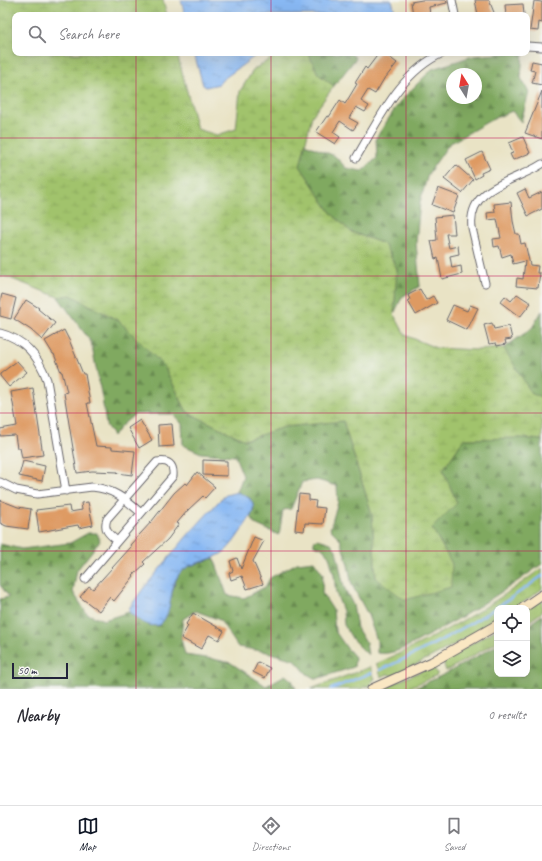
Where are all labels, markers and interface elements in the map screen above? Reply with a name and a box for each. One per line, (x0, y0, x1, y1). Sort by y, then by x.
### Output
search box (12, 12, 530, 56)
icon: search (26, 23, 48, 45)
text: Search here (58, 25, 119, 44)
north arrow (446, 68, 482, 104)
map controls (494, 605, 530, 677)
button: locate (494, 605, 530, 641)
button: layers (494, 641, 530, 677)
scale bar (12, 661, 68, 680)
text: 50 m (18, 663, 37, 677)
text: Nearby (16, 705, 59, 726)
text: 0 results (488, 707, 526, 723)
tab: Map (77, 815, 99, 853)
tab: Directions (252, 815, 290, 853)
tab: Saved (443, 815, 465, 853)

